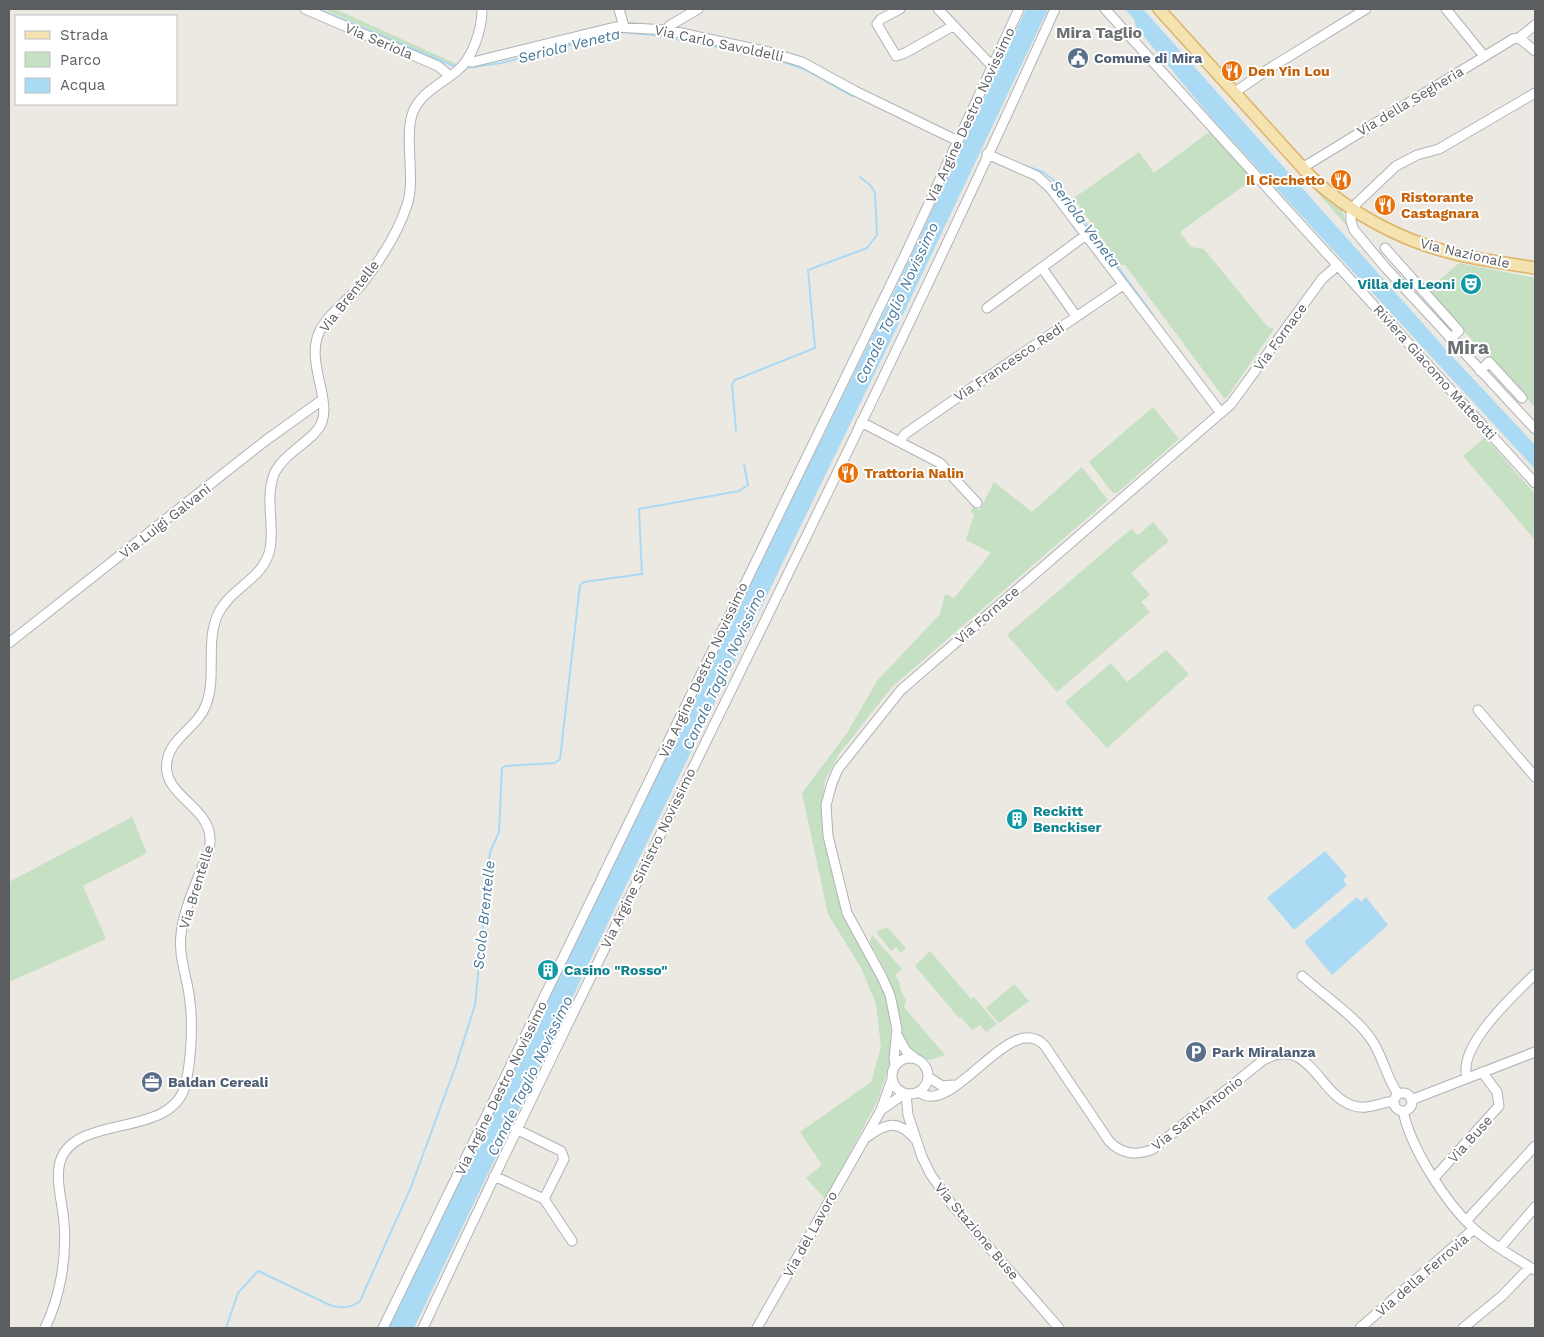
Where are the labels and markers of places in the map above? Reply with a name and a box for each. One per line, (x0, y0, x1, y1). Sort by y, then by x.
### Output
public building icon: Comune di Mira (1066, 46, 1090, 70)
place label: Comune di Mira (1094, 50, 1203, 66)
restaurant icon: Den Yin Lou (1220, 59, 1244, 83)
place label: Den Yin Lou (1248, 63, 1330, 79)
restaurant icon: Il Cicchetto (1329, 168, 1353, 192)
place label: Il Cicchetto (1246, 172, 1325, 188)
place label: Ristorante Castagnara (1401, 189, 1480, 221)
restaurant icon: Ristorante Castagnara (1373, 193, 1397, 217)
theatre icon: Villa dei Leoni (1459, 272, 1483, 296)
place label: Villa dei Leoni (1358, 276, 1455, 292)
restaurant icon: Trattoria Nalin (836, 461, 860, 485)
place label: Trattoria Nalin (864, 465, 964, 481)
place label: Reckitt Benckiser (1033, 803, 1102, 835)
building icon: Reckitt Benckiser (1005, 807, 1029, 831)
building icon: Casino "Rosso" (536, 958, 560, 982)
place label: Casino "Rosso" (564, 962, 668, 978)
parking icon: Park Miralanza (1184, 1040, 1208, 1064)
place label: Park Miralanza (1212, 1044, 1317, 1060)
office icon: Baldan Cereali (140, 1070, 164, 1094)
place label: Baldan Cereali (168, 1074, 268, 1090)

